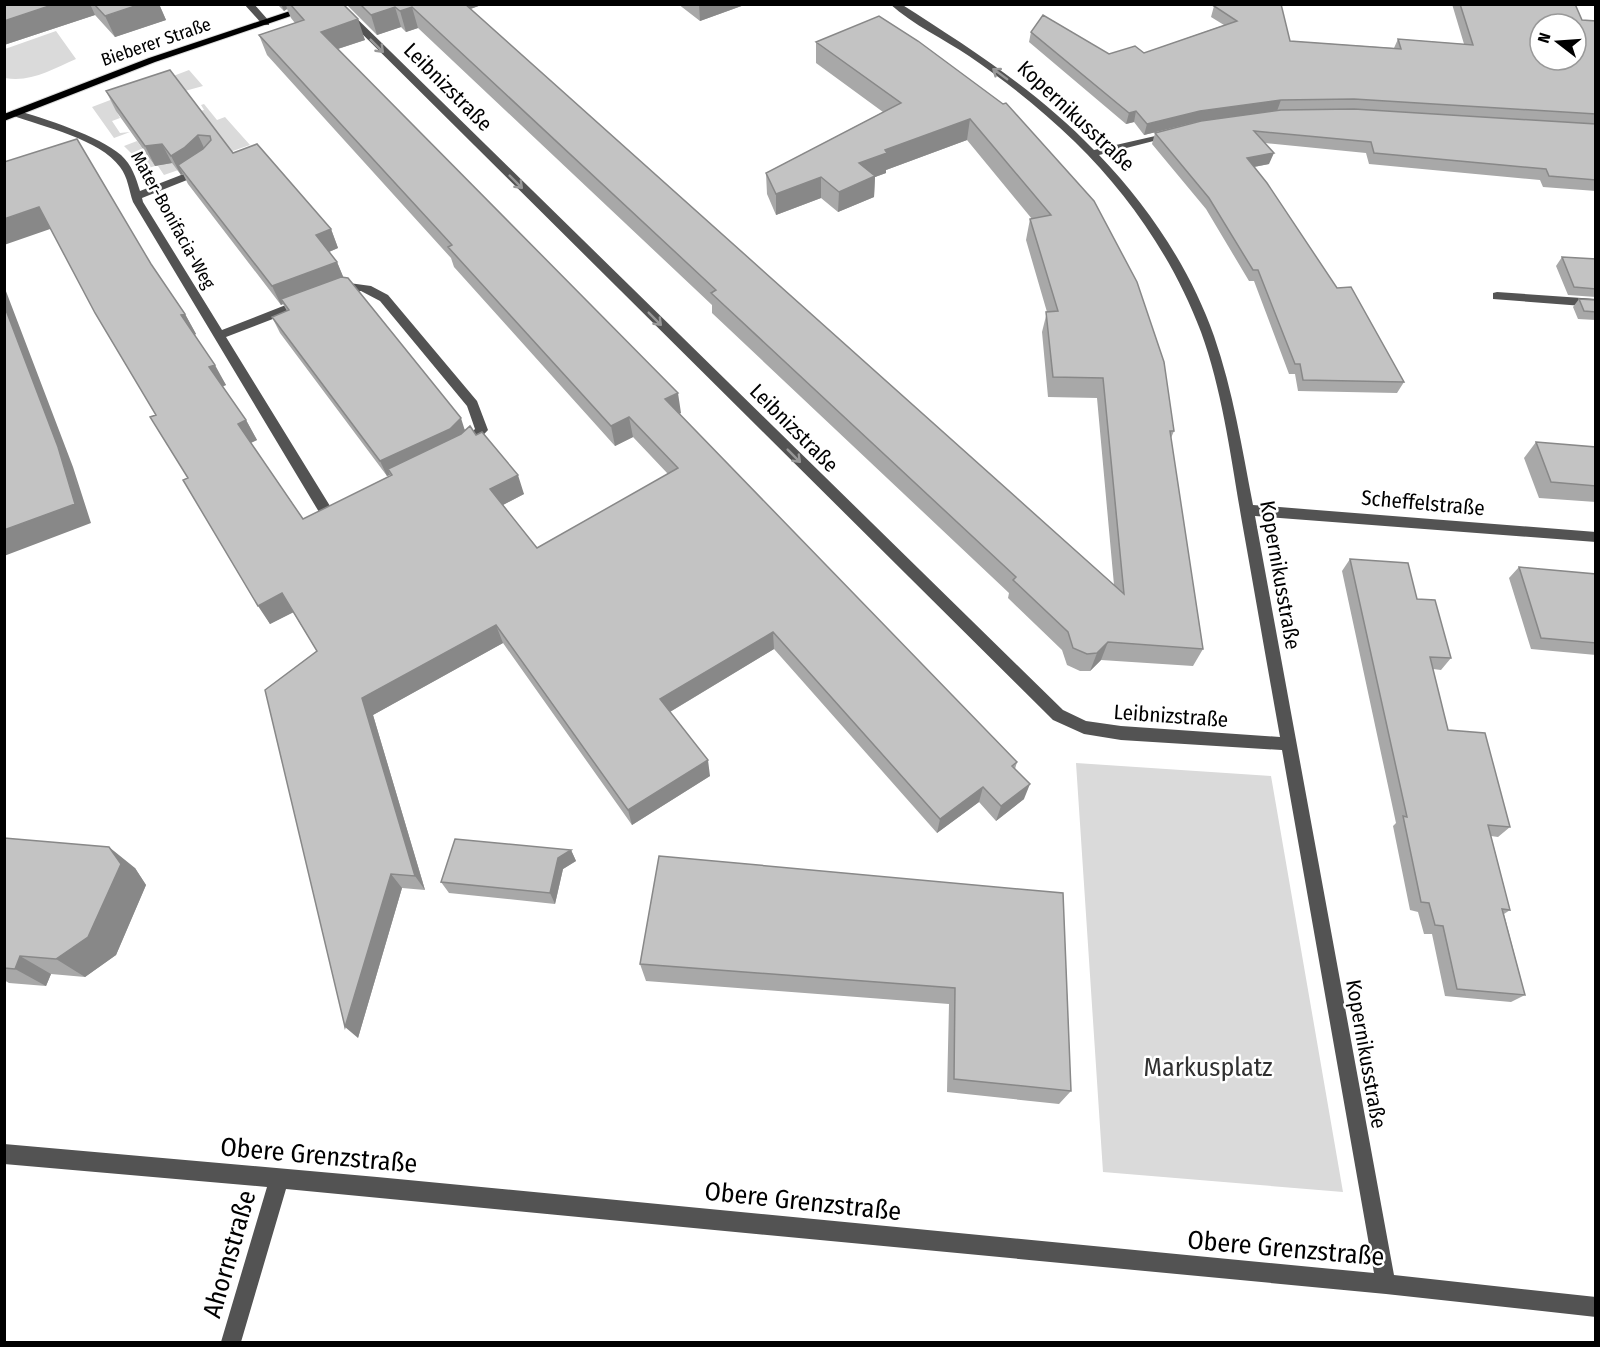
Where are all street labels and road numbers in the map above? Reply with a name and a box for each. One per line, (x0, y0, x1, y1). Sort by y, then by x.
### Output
street label: Bieberer Straße (98, 13, 214, 71)
street label: Leibnizstraße (398, 37, 498, 137)
street label: Kopernikusstraße (1012, 55, 1140, 177)
street label: Mater-Bonifacia-Weg (126, 147, 220, 293)
street label: Leibnizstraße (744, 378, 844, 478)
street label: Scheffelstraße (1360, 485, 1486, 521)
street label: Kopernikusstraße (1254, 498, 1306, 652)
street label: Leibnizstraße (1113, 699, 1229, 733)
street label: Kopernikusstraße (1340, 977, 1392, 1131)
street label: Obere Grenzstraße (219, 1131, 419, 1180)
street label: Obere Grenzstraße (703, 1176, 903, 1227)
street label: Ahornstraße (196, 1187, 262, 1321)
street label: Obere Grenzstraße (1186, 1224, 1386, 1273)

